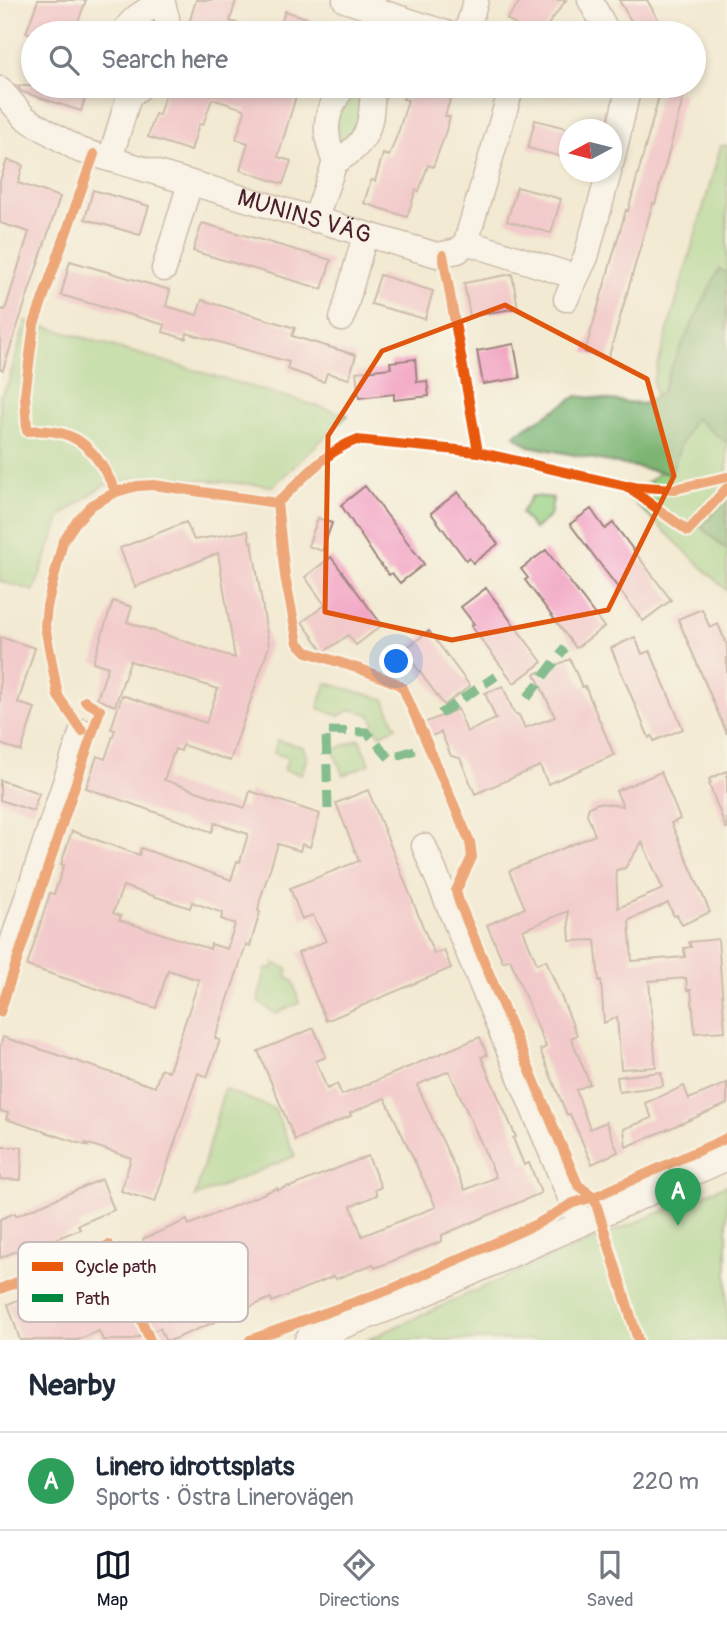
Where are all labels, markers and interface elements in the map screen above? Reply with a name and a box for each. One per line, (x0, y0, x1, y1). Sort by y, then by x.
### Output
search box (21, 21, 706, 98)
icon: search (45, 41, 83, 79)
text: Search here (101, 44, 228, 76)
north arrow (559, 119, 622, 182)
street label: MUNINS VÄG (234, 183, 375, 249)
your location (379, 644, 413, 678)
pin: A (655, 1168, 701, 1226)
legend (18, 1242, 248, 1322)
text: Cycle path (75, 1255, 156, 1279)
text: Path (75, 1287, 110, 1311)
text: Nearby (28, 1367, 115, 1404)
text: Linero idrottsplats (95, 1451, 294, 1483)
text: A (44, 1467, 58, 1496)
text: 220 m (632, 1467, 699, 1496)
text: Sports · Östra Linerovägen (95, 1483, 354, 1512)
tab: Map (94, 1546, 132, 1612)
tab: Directions (319, 1546, 399, 1612)
tab: Saved (586, 1546, 633, 1612)

